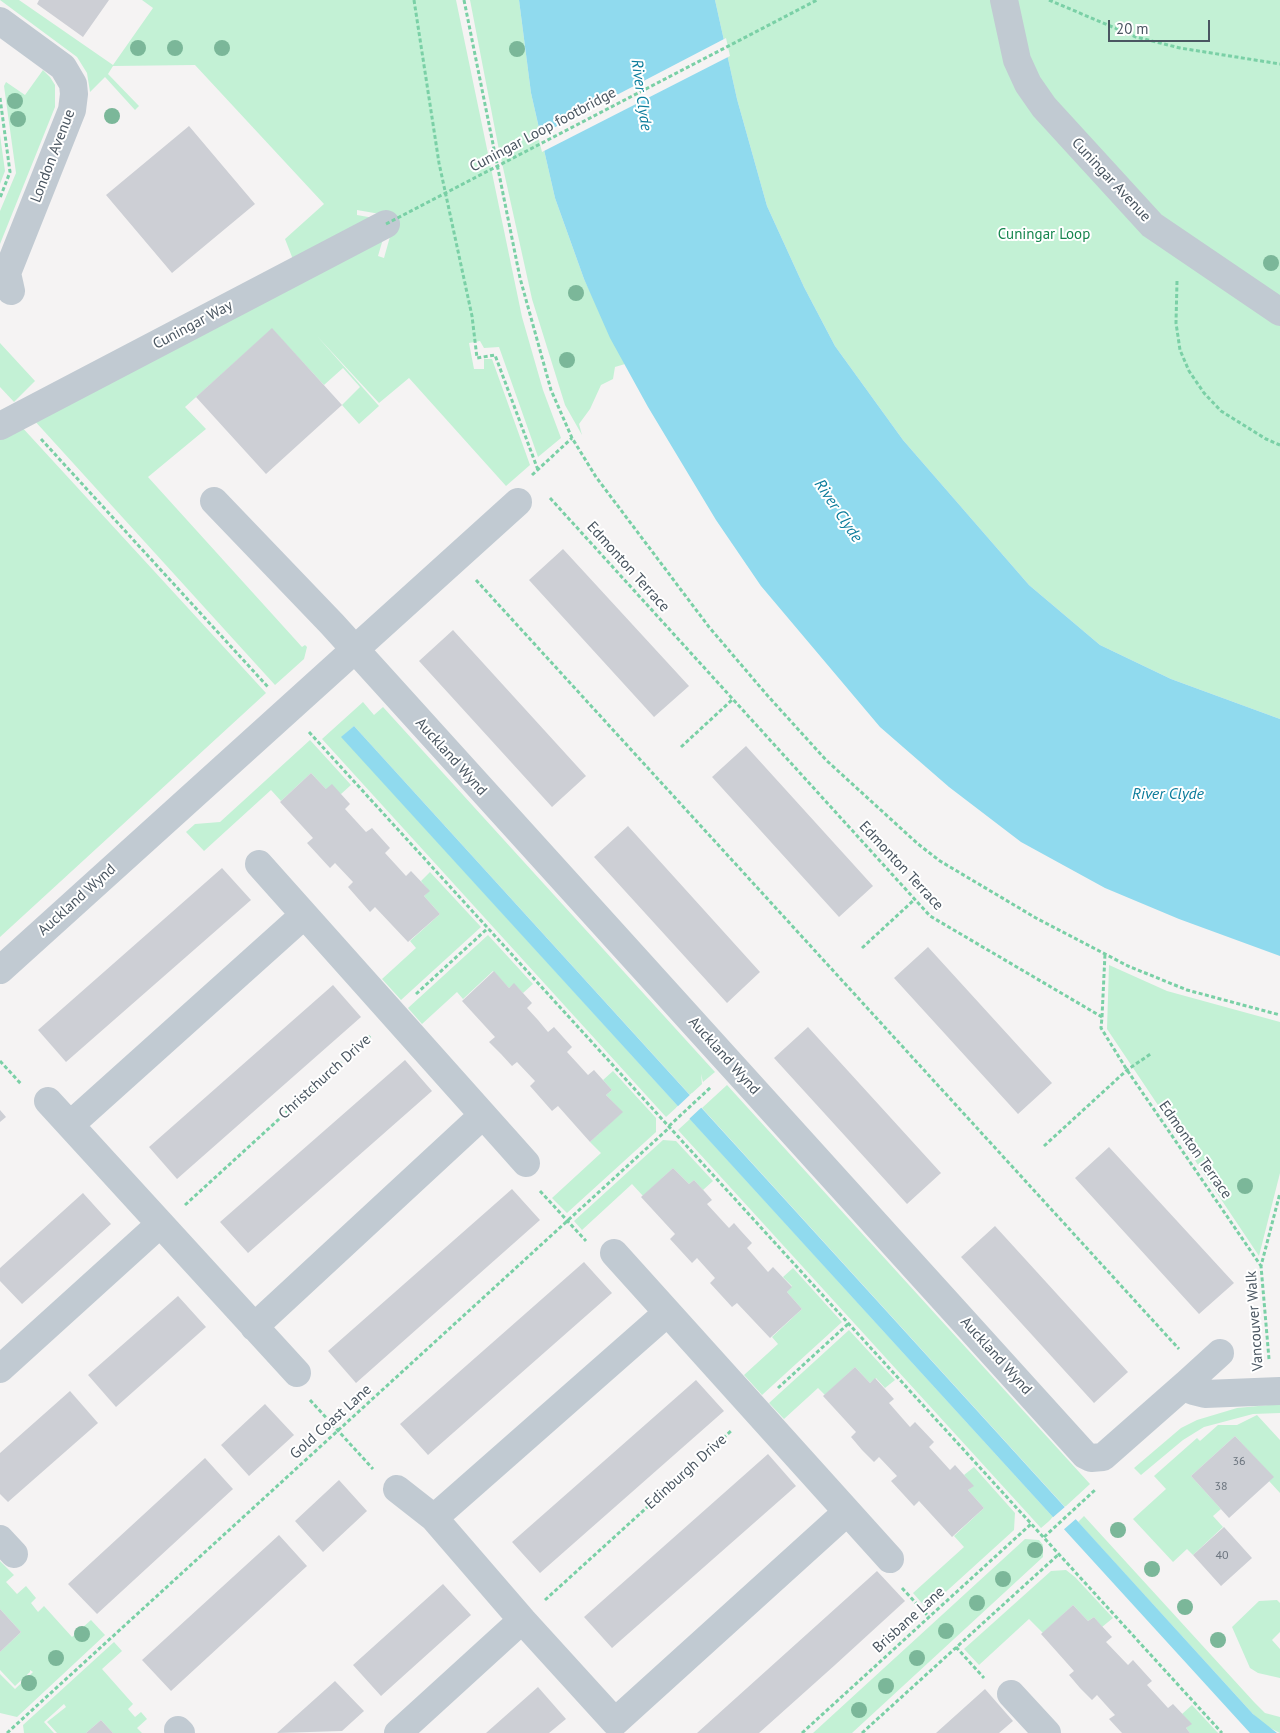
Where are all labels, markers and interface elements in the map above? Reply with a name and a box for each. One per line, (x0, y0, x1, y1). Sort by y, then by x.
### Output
scale bar (1110, 10, 1212, 42)
text: 20 m (1116, 19, 1149, 38)
water label: River Clyde (626, 58, 656, 132)
street label: Cuningar Loop footbridge (467, 84, 619, 176)
street label: London Avenue (27, 107, 79, 205)
street label: Cuningar Avenue (1067, 134, 1155, 226)
park label: Cuningar Loop (998, 226, 1090, 244)
street label: Cuningar Way (150, 296, 236, 354)
water label: River Clyde (810, 476, 866, 546)
street label: Edmonton Terrace (583, 518, 673, 616)
street label: Auckland Wynd (411, 714, 491, 800)
water label: River Clyde (1132, 784, 1204, 804)
street label: Edmonton Terrace (855, 818, 947, 914)
street label: Auckland Wynd (34, 860, 120, 940)
street label: Auckland Wynd (684, 1013, 764, 1099)
street label: Christchurch Drive (275, 1031, 375, 1123)
street label: Edmonton Terrace (1155, 1098, 1235, 1202)
street label: Vancouver Walk (1243, 1270, 1267, 1372)
street label: Auckland Wynd (956, 1313, 1036, 1399)
street label: Gold Coast Lane (287, 1381, 375, 1463)
street label: Edinburgh Drive (642, 1431, 730, 1513)
house number: 36 (1232, 1455, 1246, 1469)
house number: 38 (1214, 1480, 1228, 1494)
house number: 40 (1215, 1549, 1229, 1563)
street label: Brisbane Lane (869, 1583, 949, 1657)

